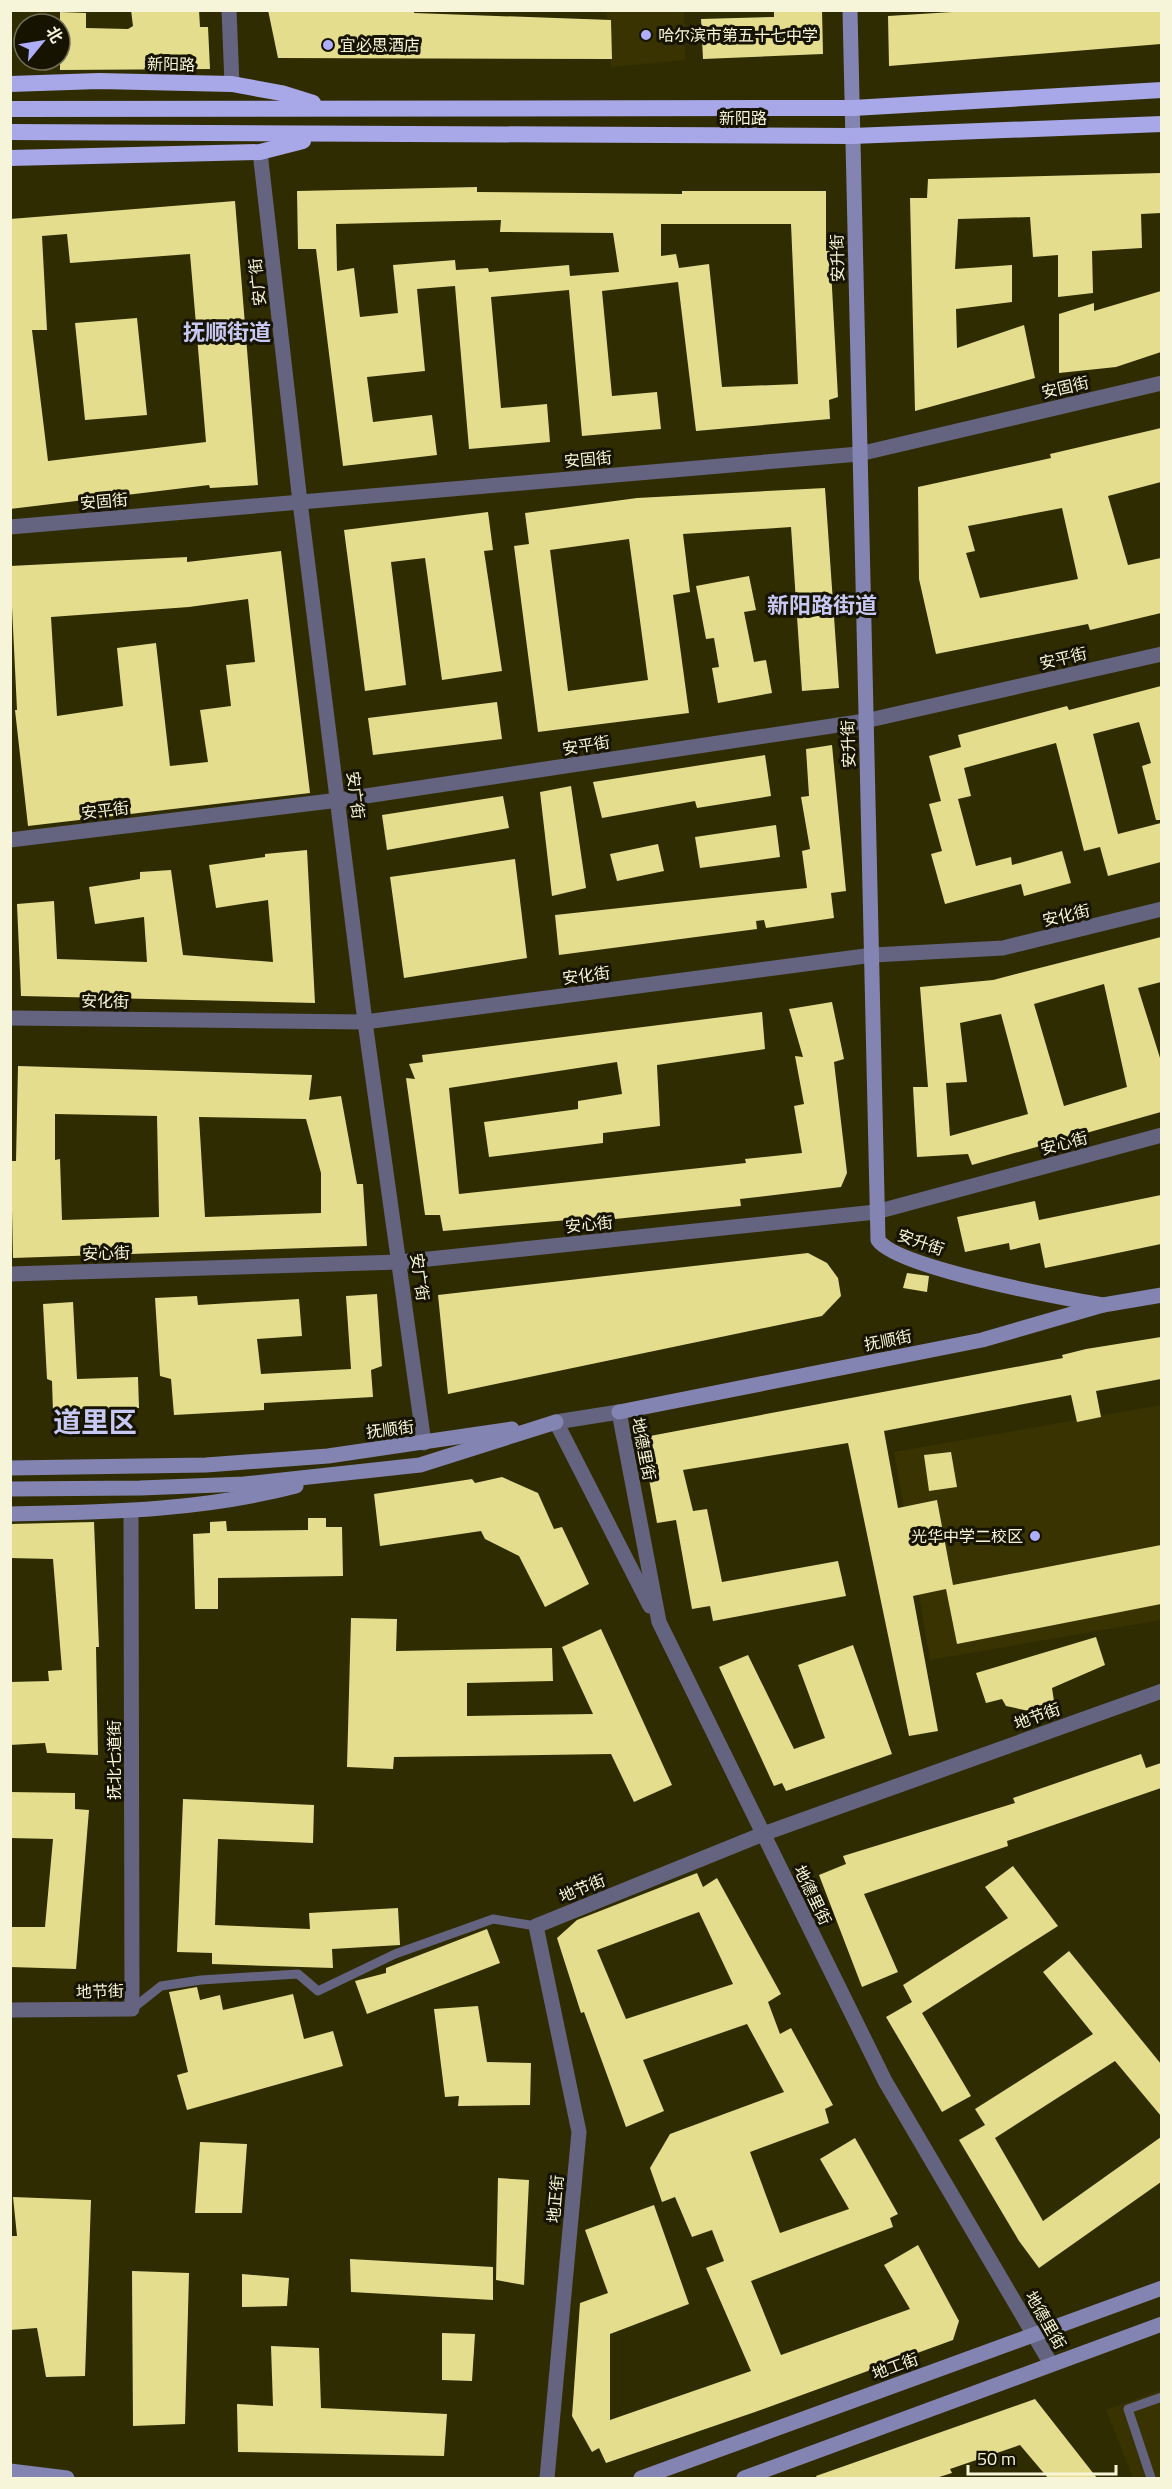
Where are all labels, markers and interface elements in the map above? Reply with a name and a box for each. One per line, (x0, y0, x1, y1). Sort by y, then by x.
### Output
north arrow (12, 12, 72, 72)
text: 北 (41, 22, 69, 47)
place label: 哈尔滨市第五十七中学 (658, 23, 818, 47)
marker: 哈尔滨市第五十七中学 (639, 28, 653, 42)
place label: 宜必思酒店 (340, 33, 420, 57)
marker: 宜必思酒店 (321, 38, 335, 52)
street label: 新阳路 (147, 52, 195, 76)
street label: 新阳路 (719, 106, 767, 130)
street label: 安升街 (825, 234, 849, 282)
street label: 安广街 (243, 257, 271, 307)
district label: 抚顺街道 (183, 315, 271, 349)
street label: 安固街 (1039, 370, 1091, 404)
street label: 安固街 (563, 445, 613, 473)
street label: 安固街 (79, 487, 129, 515)
district label: 新阳路街道 (767, 588, 877, 622)
street label: 安平街 (1037, 641, 1089, 675)
street label: 安升街 (835, 720, 861, 768)
street label: 安平街 (560, 729, 612, 761)
street label: 安广街 (341, 770, 371, 820)
street label: 安平街 (80, 795, 130, 825)
street label: 安化街 (1040, 898, 1092, 932)
street label: 安化街 (561, 960, 611, 990)
street label: 安化街 (81, 989, 129, 1013)
street label: 安心街 (1038, 1125, 1090, 1161)
street label: 安心街 (564, 1210, 614, 1238)
street label: 安升街 (894, 1223, 948, 1261)
street label: 安心街 (82, 1240, 130, 1266)
street label: 安广街 (405, 1252, 435, 1302)
street label: 抚顺街 (862, 1324, 914, 1356)
district label: 道里区 (53, 1400, 137, 1443)
street label: 抚顺街 (365, 1414, 415, 1444)
street label: 地德里街 (626, 1415, 662, 1483)
place label: 光华中学二校区 (911, 1524, 1023, 1548)
marker: 光华中学二校区 (1028, 1529, 1042, 1543)
street label: 地节街 (1010, 1697, 1064, 1735)
street label: 抚北七道街 (102, 1720, 126, 1800)
street label: 地德里街 (788, 1861, 838, 1929)
street label: 地节街 (555, 1868, 609, 1908)
street label: 地节街 (76, 1979, 124, 2003)
street label: 地正街 (541, 2174, 569, 2224)
street label: 地德里街 (1020, 2286, 1072, 2354)
street label: 地工街 (868, 2347, 922, 2385)
scale bar (968, 2438, 1116, 2476)
text: 50 m (977, 2445, 1016, 2472)

